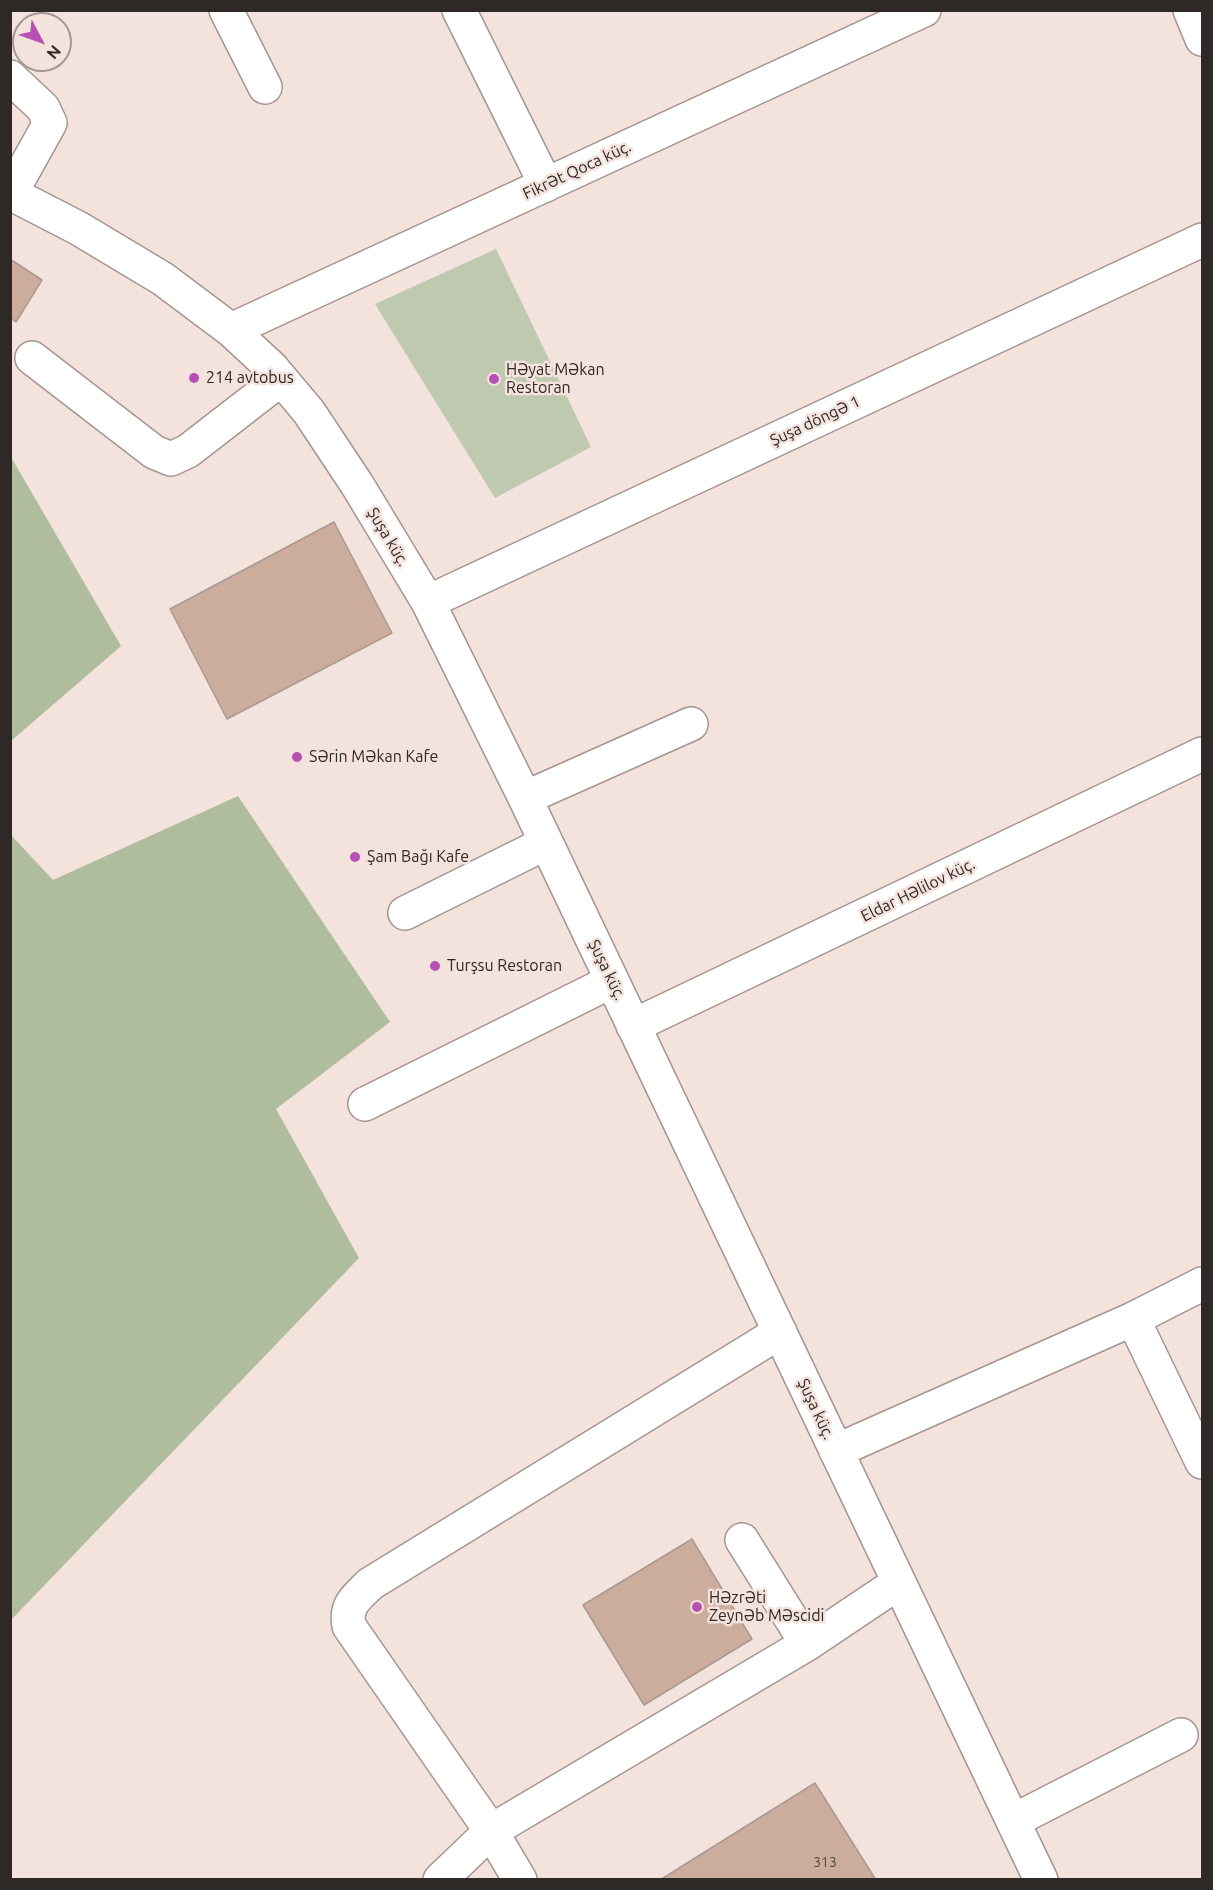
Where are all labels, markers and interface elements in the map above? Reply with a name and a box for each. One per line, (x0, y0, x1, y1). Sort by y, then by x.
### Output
north arrow (12, 12, 72, 72)
text: N (43, 42, 65, 63)
street label: Fikrət Qoca küç. (520, 136, 634, 204)
place label: Həyat Məkan Restoran (506, 360, 605, 398)
place label: 214 avtobus (206, 368, 294, 388)
marker: 214 avtobus (187, 371, 201, 385)
marker: Həyat Məkan Restoran (487, 372, 501, 386)
street label: Şuşa döngə 1 (767, 392, 863, 450)
street label: Şuşa küç. (363, 504, 413, 570)
place label: Sərin Məkan Kafe (309, 747, 438, 767)
marker: Sərin Məkan Kafe (290, 750, 304, 764)
place label: Şam Bağı Kafe (367, 847, 469, 867)
marker: Şam Bağı Kafe (348, 850, 362, 864)
street label: Eldar Həlilov küç. (858, 854, 978, 926)
street label: Şuşa küç. (584, 937, 630, 1003)
place label: Turşsu Restoran (447, 956, 562, 976)
marker: Turşsu Restoran (428, 959, 442, 973)
street label: Şuşa küç. (794, 1375, 838, 1443)
place label: Həzrəti Zeynəb Məscidi (709, 1588, 825, 1626)
marker: Həzrəti Zeynəb Məscidi (690, 1600, 704, 1614)
house number: 313 (813, 1854, 837, 1870)

